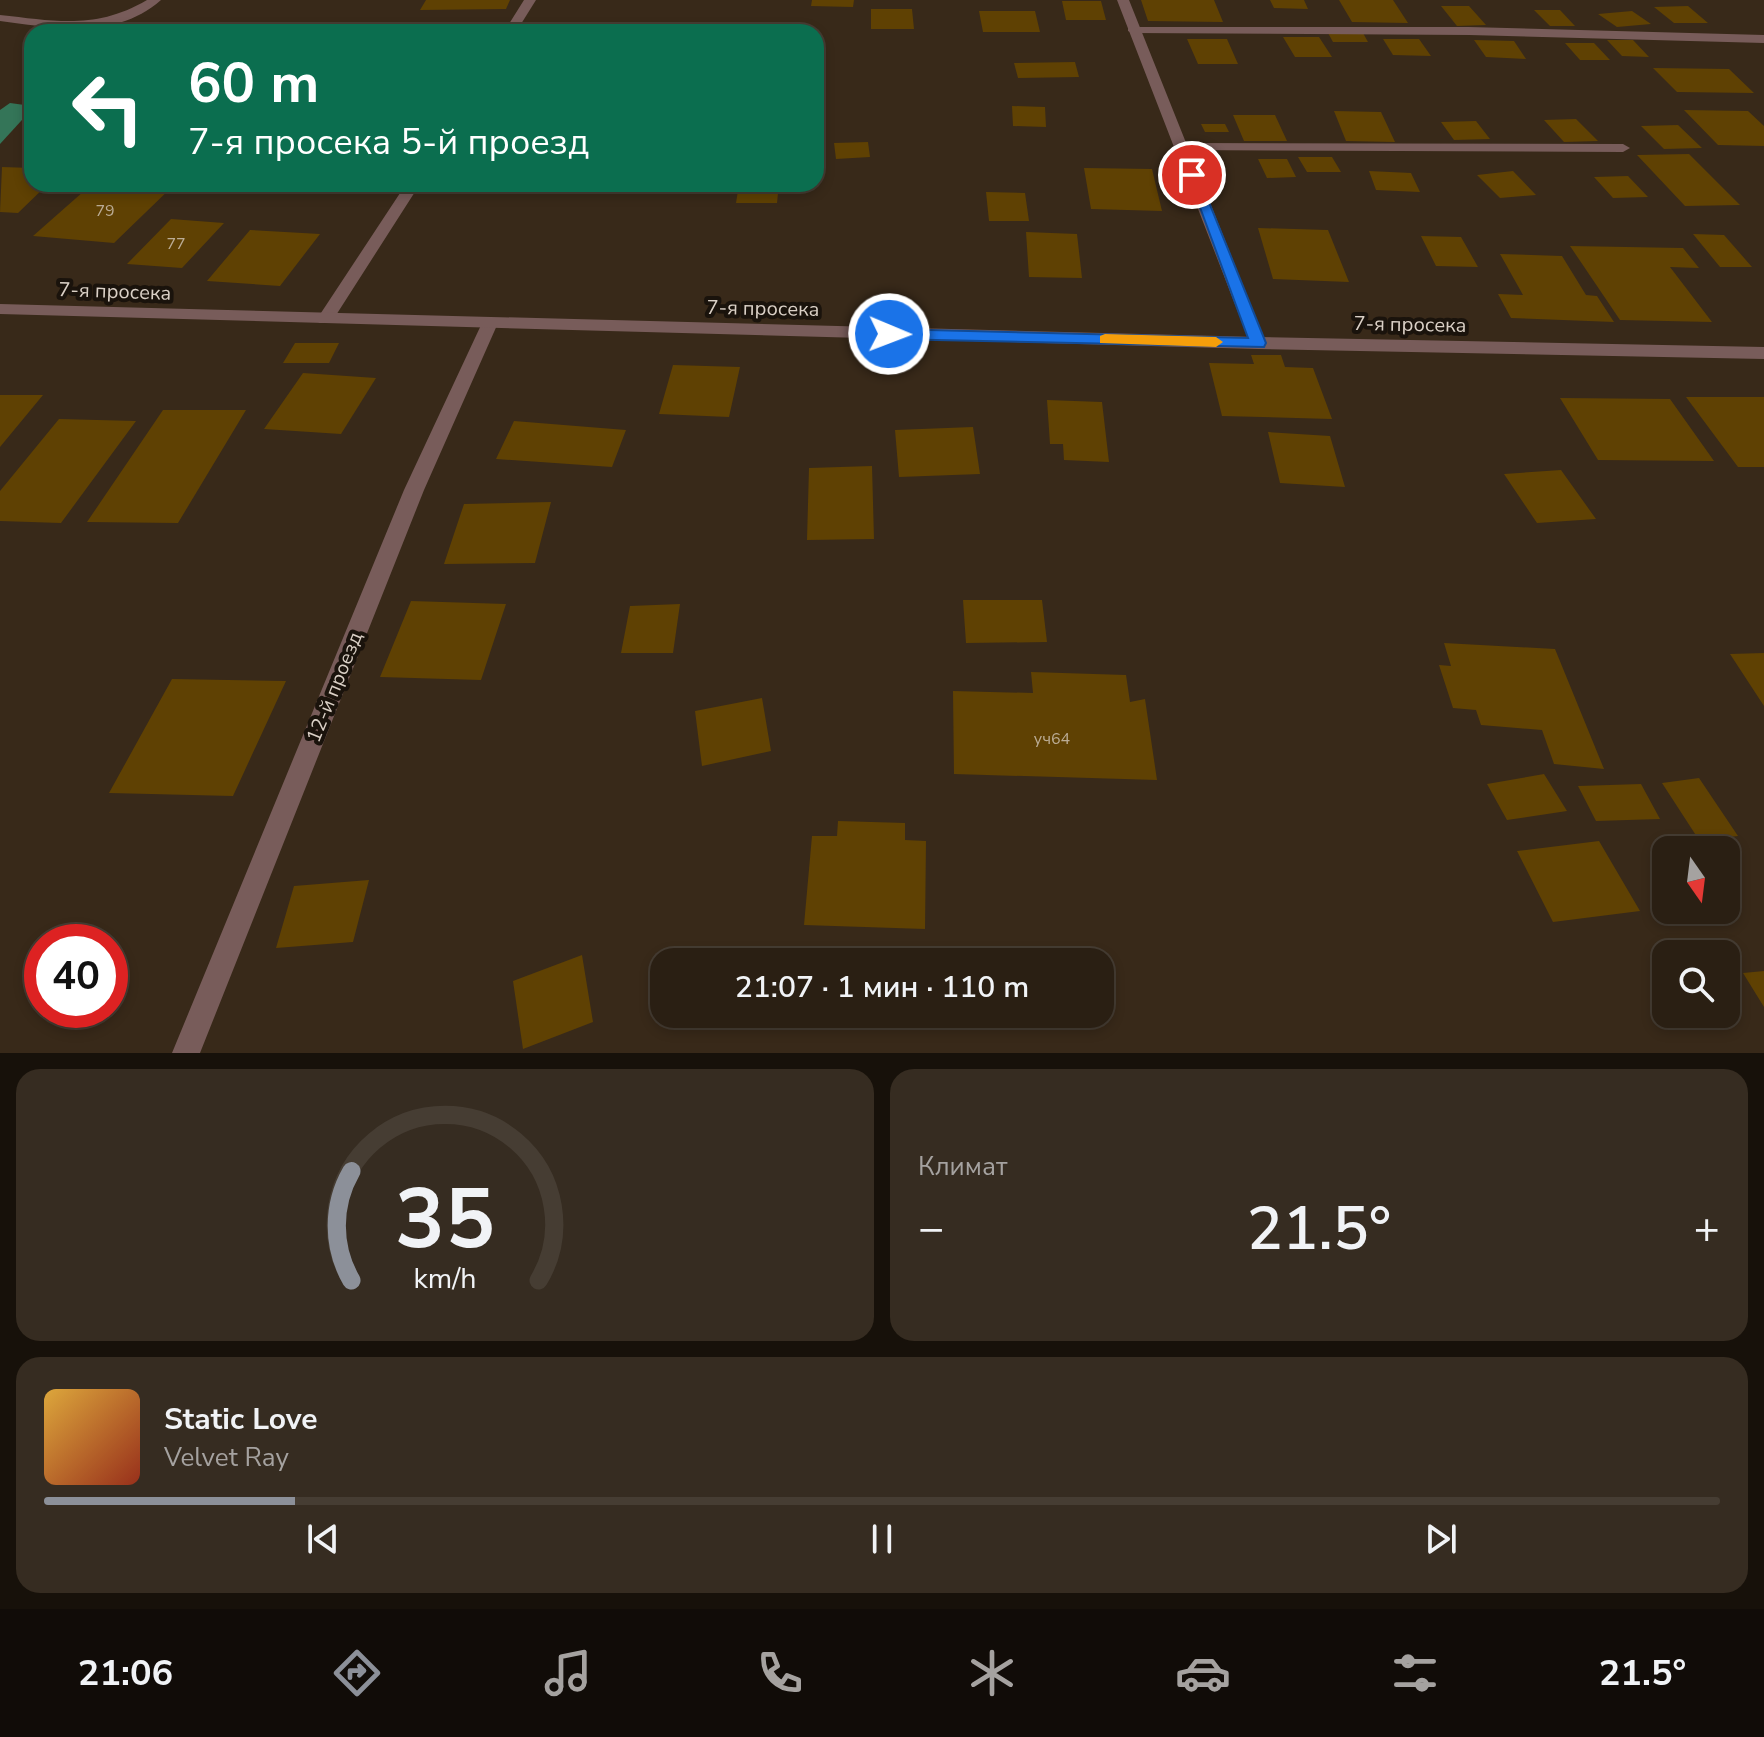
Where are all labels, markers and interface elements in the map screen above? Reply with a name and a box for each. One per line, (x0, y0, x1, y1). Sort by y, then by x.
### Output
text: 60 m (188, 45, 319, 122)
icon: left (56, 56, 160, 160)
text: 7-я просека 5-й проезд (188, 118, 589, 167)
pin (1158, 141, 1226, 209)
icon: arrive (1170, 153, 1214, 197)
house number: 79 (95, 200, 115, 222)
house number: 77 (166, 233, 186, 255)
street label: 7-я просека (58, 276, 172, 307)
position arrow (847, 292, 931, 376)
street label: 7-я просека (706, 294, 820, 323)
street label: 7-я просека (1353, 310, 1467, 339)
street label: 12-й проезд (300, 628, 369, 746)
house number: уч64 (1034, 728, 1071, 750)
north arrow (1652, 836, 1740, 924)
map controls (1652, 836, 1740, 1028)
speed limit sign: 40 (24, 924, 128, 1028)
button: search (1652, 940, 1740, 1028)
text: 21:07 · 1 мин · 110 m (735, 967, 1029, 1008)
text: Климат (918, 1149, 1007, 1184)
text: 35 (395, 1163, 495, 1276)
text: 21.5° (1247, 1188, 1391, 1270)
text: − (918, 1199, 944, 1259)
text: + (1694, 1199, 1720, 1259)
text: km/h (414, 1259, 476, 1298)
text: Static Love (164, 1399, 318, 1440)
text: Velvet Ray (164, 1440, 289, 1475)
icon: previous (301, 1517, 345, 1561)
icon: pause (860, 1517, 904, 1561)
icon: next (1419, 1517, 1463, 1561)
icon: directions (329, 1645, 385, 1701)
icon: music (540, 1645, 596, 1701)
icon: phone (752, 1645, 808, 1701)
icon: climate (964, 1645, 1020, 1701)
icon: car (1175, 1645, 1231, 1701)
icon: filters (1387, 1645, 1443, 1701)
text: 21:06 (78, 1649, 173, 1698)
text: 21.5° (1599, 1649, 1686, 1698)

